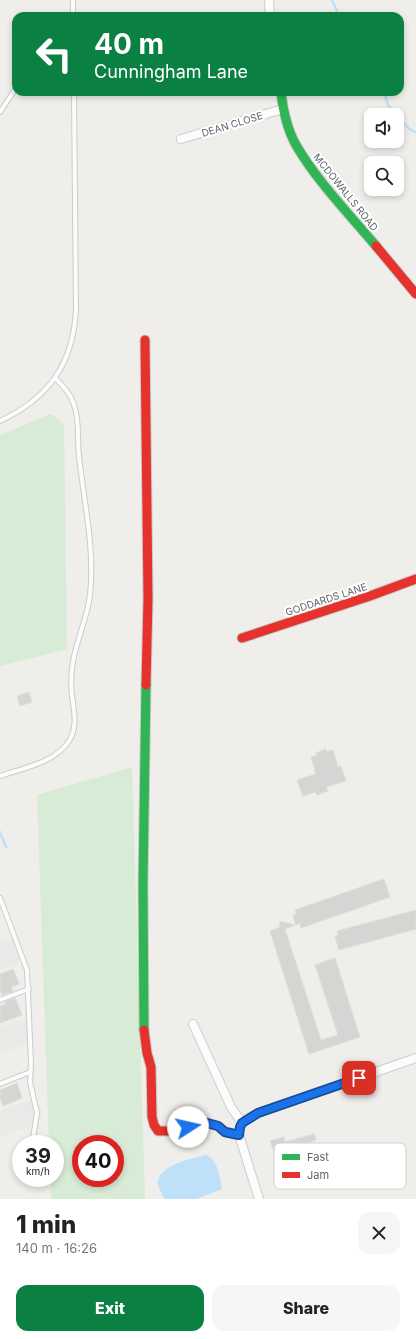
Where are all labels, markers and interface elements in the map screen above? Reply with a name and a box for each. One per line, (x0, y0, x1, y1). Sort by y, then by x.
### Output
text: 40 m (94, 27, 164, 61)
icon: left (28, 28, 80, 80)
text: Cunningham Lane (94, 61, 248, 82)
map controls (364, 108, 404, 196)
button: sound (364, 108, 404, 148)
street label: DEAN CLOSE (200, 109, 264, 139)
street label: MCDOWALLS ROAD (311, 151, 381, 233)
button: search (364, 156, 404, 196)
street label: GODDARDS LANE (284, 580, 368, 618)
pin (342, 1061, 376, 1095)
icon: arrive (348, 1067, 370, 1089)
position arrow (167, 1106, 209, 1148)
speed limit sign: 40 (72, 1135, 124, 1187)
legend (274, 1143, 406, 1189)
text: 39 (25, 1144, 51, 1168)
text: Fast (307, 1150, 329, 1164)
text: km/h (26, 1165, 50, 1177)
text: Jam (307, 1168, 329, 1182)
text: 1 min (16, 1210, 76, 1239)
button: close (358, 1212, 400, 1254)
text: 140 m · 16:26 (16, 1240, 97, 1256)
button: Exit (16, 1285, 204, 1331)
button: Share (212, 1285, 400, 1331)

